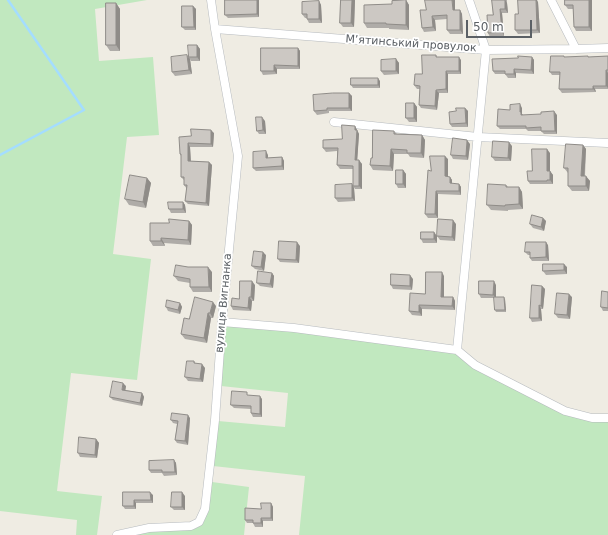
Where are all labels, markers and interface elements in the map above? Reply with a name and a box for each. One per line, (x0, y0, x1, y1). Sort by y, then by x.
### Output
scale bar (468, 12, 534, 38)
text: 50 m (473, 20, 504, 34)
street label: Мʼятинський провулок (345, 33, 477, 55)
street label: вулиця Вигнанка (213, 253, 235, 353)

